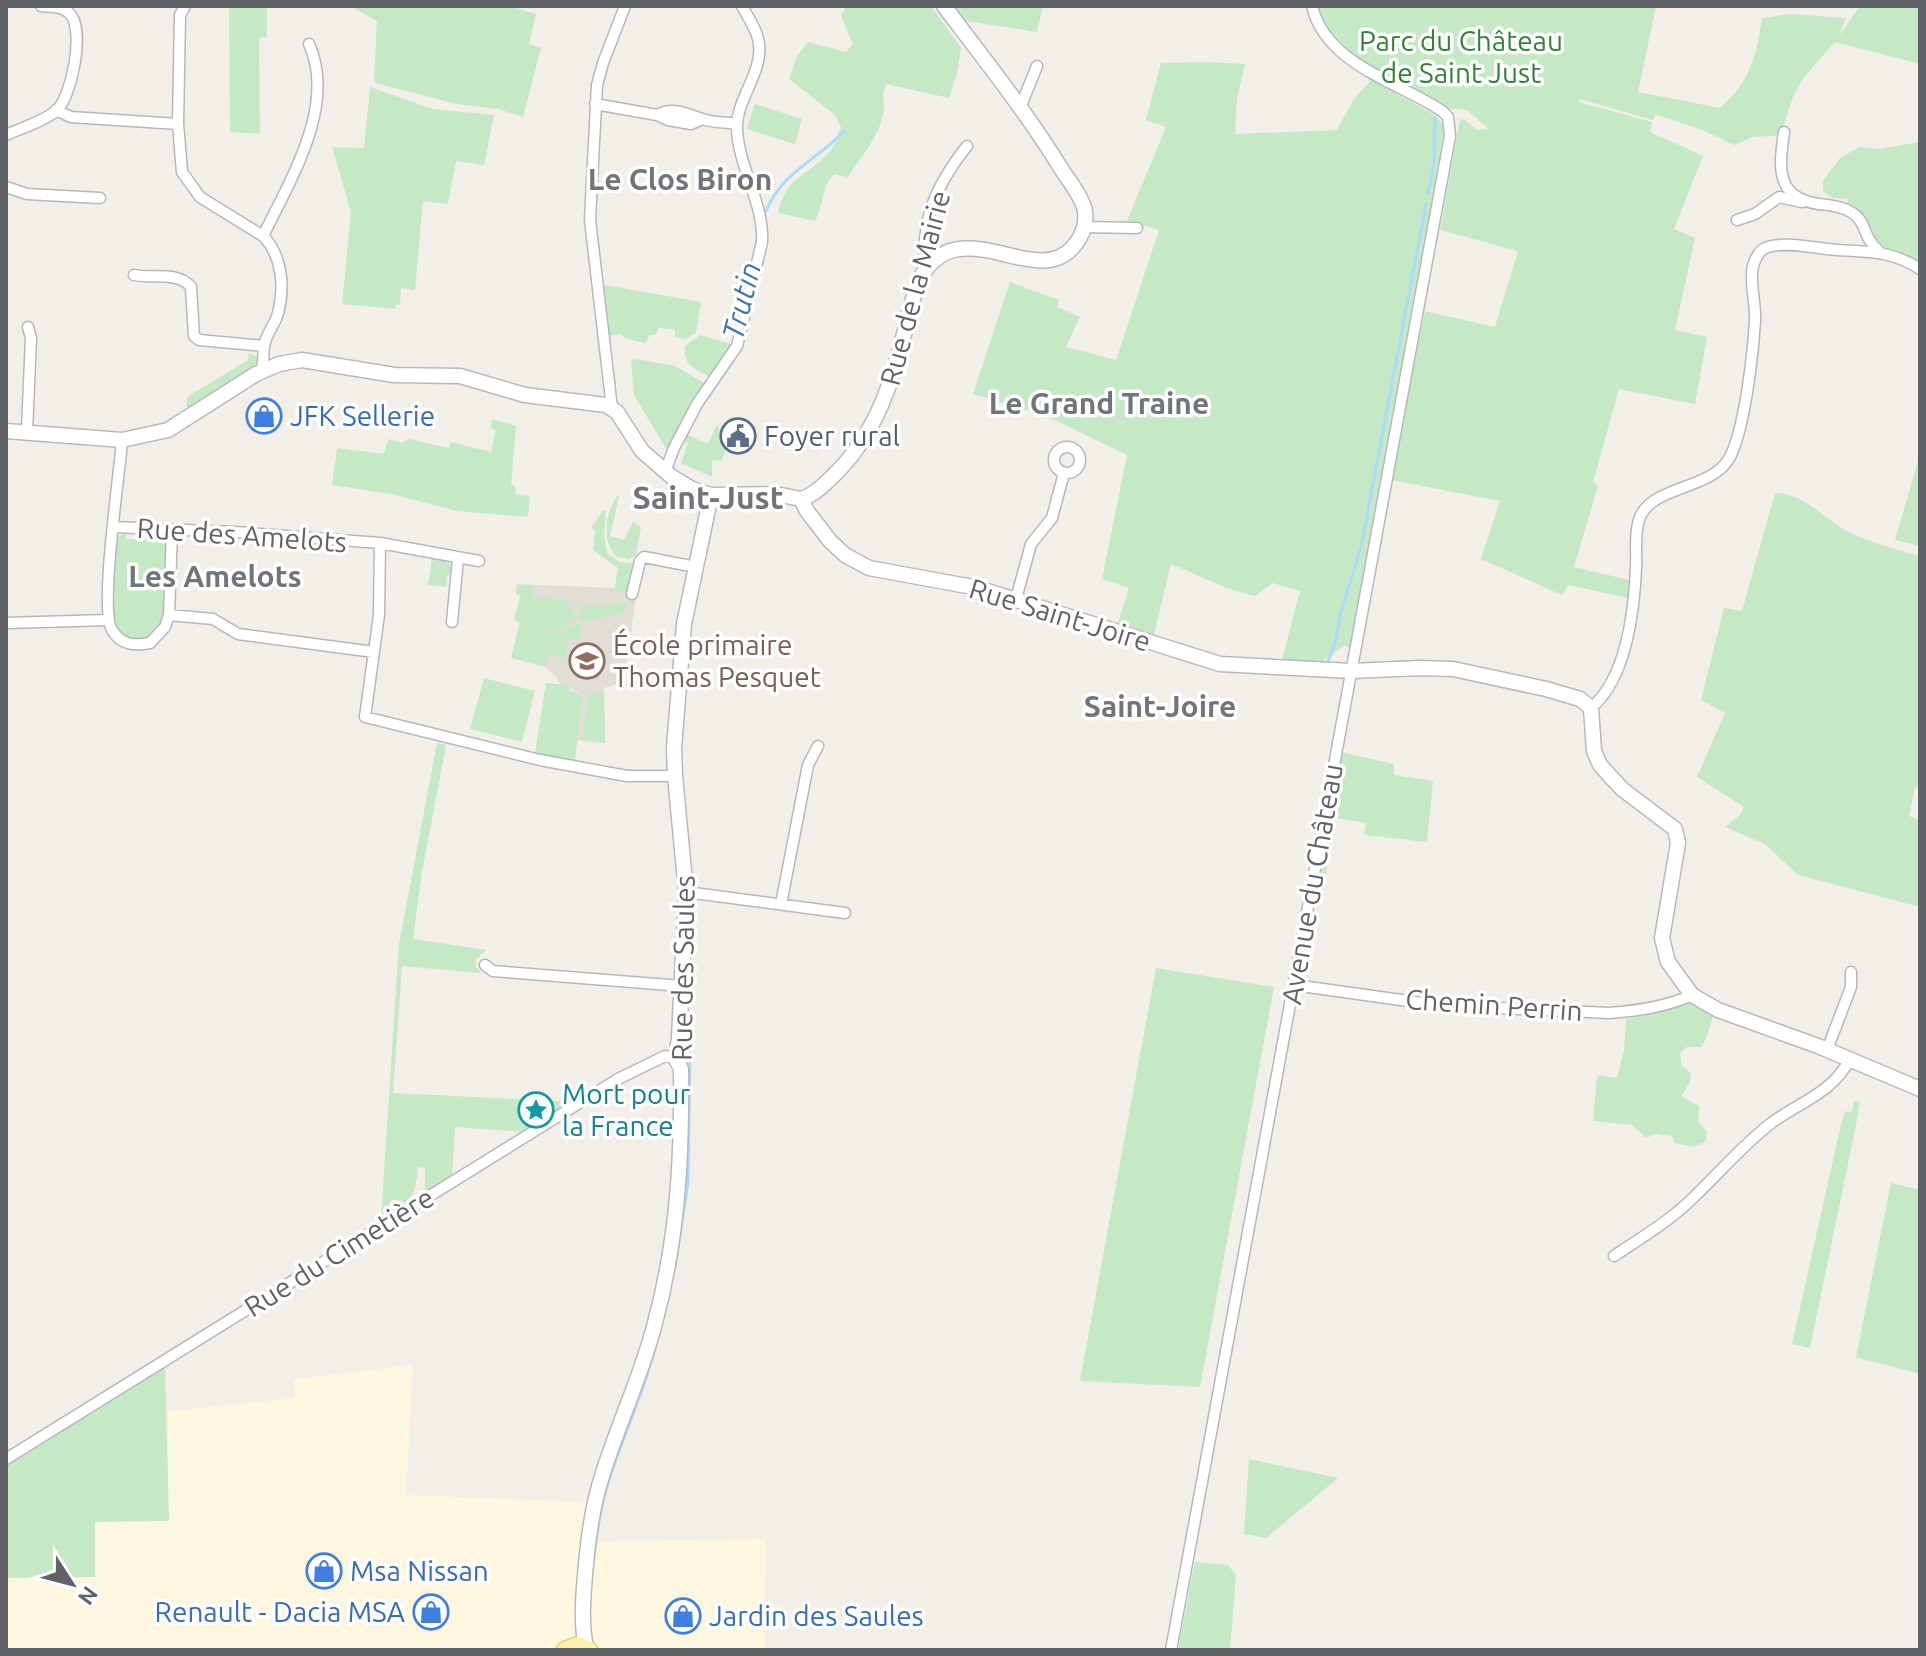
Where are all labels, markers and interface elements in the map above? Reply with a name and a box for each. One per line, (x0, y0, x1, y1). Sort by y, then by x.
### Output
park label: Parc du Château de Saint Just (1359, 25, 1563, 88)
district label: Le Clos Biron (588, 162, 772, 196)
street label: Rue de la Mairie (874, 187, 955, 389)
water label: Trutin (715, 259, 767, 343)
district label: Le Grand Traine (989, 386, 1209, 420)
shop icon: JFK Sellerie (245, 397, 283, 435)
place label: JFK Sellerie (290, 400, 435, 431)
public building icon: Foyer rural (719, 417, 757, 455)
place label: Foyer rural (764, 420, 900, 451)
district label: Saint-Just (632, 479, 784, 515)
street label: Rue des Amelots (136, 512, 348, 557)
district label: Les Amelots (128, 559, 302, 593)
street label: Rue Saint-Joire (966, 572, 1155, 657)
place label: École primaire Thomas Pesquet (613, 628, 821, 692)
school or university icon: École primaire Thomas Pesquet (568, 642, 606, 680)
district label: Saint-Joire (1084, 689, 1236, 723)
street label: Avenue du Château (1275, 761, 1348, 1007)
street label: Rue des Saules (665, 875, 700, 1061)
street label: Chemin Perrin (1404, 983, 1584, 1026)
place label: Mort pour la France (562, 1078, 690, 1141)
place icon: Mort pour la France (517, 1091, 555, 1129)
street label: Rue du Cimetière (239, 1181, 439, 1322)
north arrow (32, 1544, 112, 1624)
shop icon: Msa Nissan (305, 1552, 343, 1590)
place label: Msa Nissan (350, 1555, 489, 1586)
text: N (74, 1582, 104, 1610)
shop icon: Renault - Dacia MSA (412, 1593, 450, 1631)
place label: Renault - Dacia MSA (155, 1596, 405, 1627)
shop icon: Jardin des Saules (664, 1597, 702, 1635)
place label: Jardin des Saules (709, 1600, 924, 1631)

